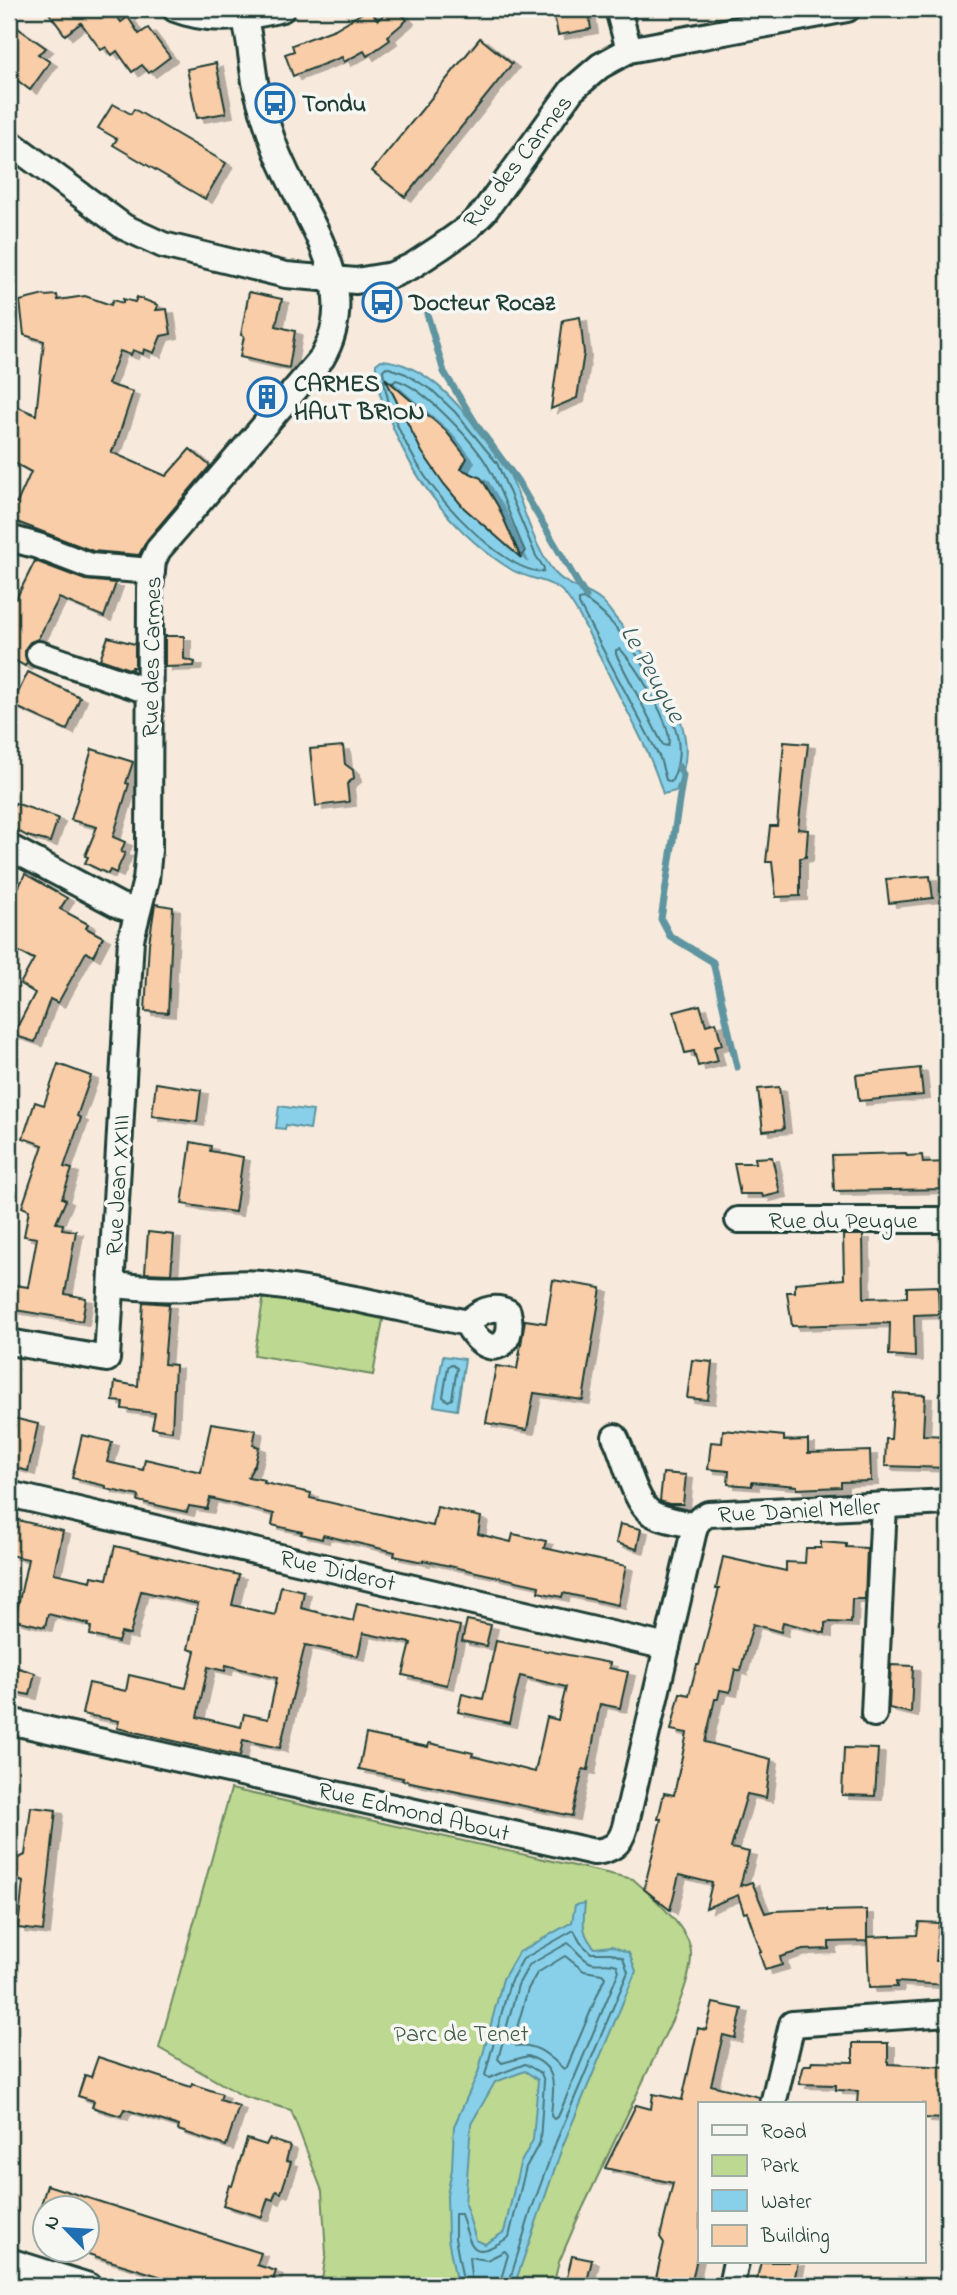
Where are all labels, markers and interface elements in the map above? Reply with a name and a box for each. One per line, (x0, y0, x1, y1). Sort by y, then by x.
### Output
bus stop icon: Tondu (254, 82, 296, 124)
place label: Tondu (302, 88, 367, 123)
street label: Rue des Carmes (456, 88, 582, 237)
bus stop icon: Docteur Rocaz (361, 281, 403, 323)
place label: Docteur Rocaz (408, 287, 556, 322)
place label: CARMES HAUT BRION (294, 368, 425, 431)
building icon: CARMES HAUT BRION (246, 376, 288, 418)
street label: Rue des Carmes (135, 576, 172, 738)
water label: Le Peugue (609, 619, 694, 731)
street label: Rue Jean XXIII (98, 1114, 141, 1257)
street label: Rue du Peugue (769, 1205, 918, 1240)
street label: Rue Daniel Meller (717, 1491, 882, 1534)
street label: Rue Diderot (276, 1542, 399, 1603)
street label: Rue Edmond About (314, 1774, 513, 1853)
park label: Parc de Tenet (394, 2018, 528, 2053)
legend (698, 2102, 926, 2264)
text: Road (761, 2118, 807, 2148)
text: Park (761, 2152, 800, 2182)
text: Water (761, 2188, 812, 2218)
north arrow (32, 2194, 102, 2264)
text: N (38, 2211, 68, 2234)
text: Building (760, 2222, 830, 2254)

